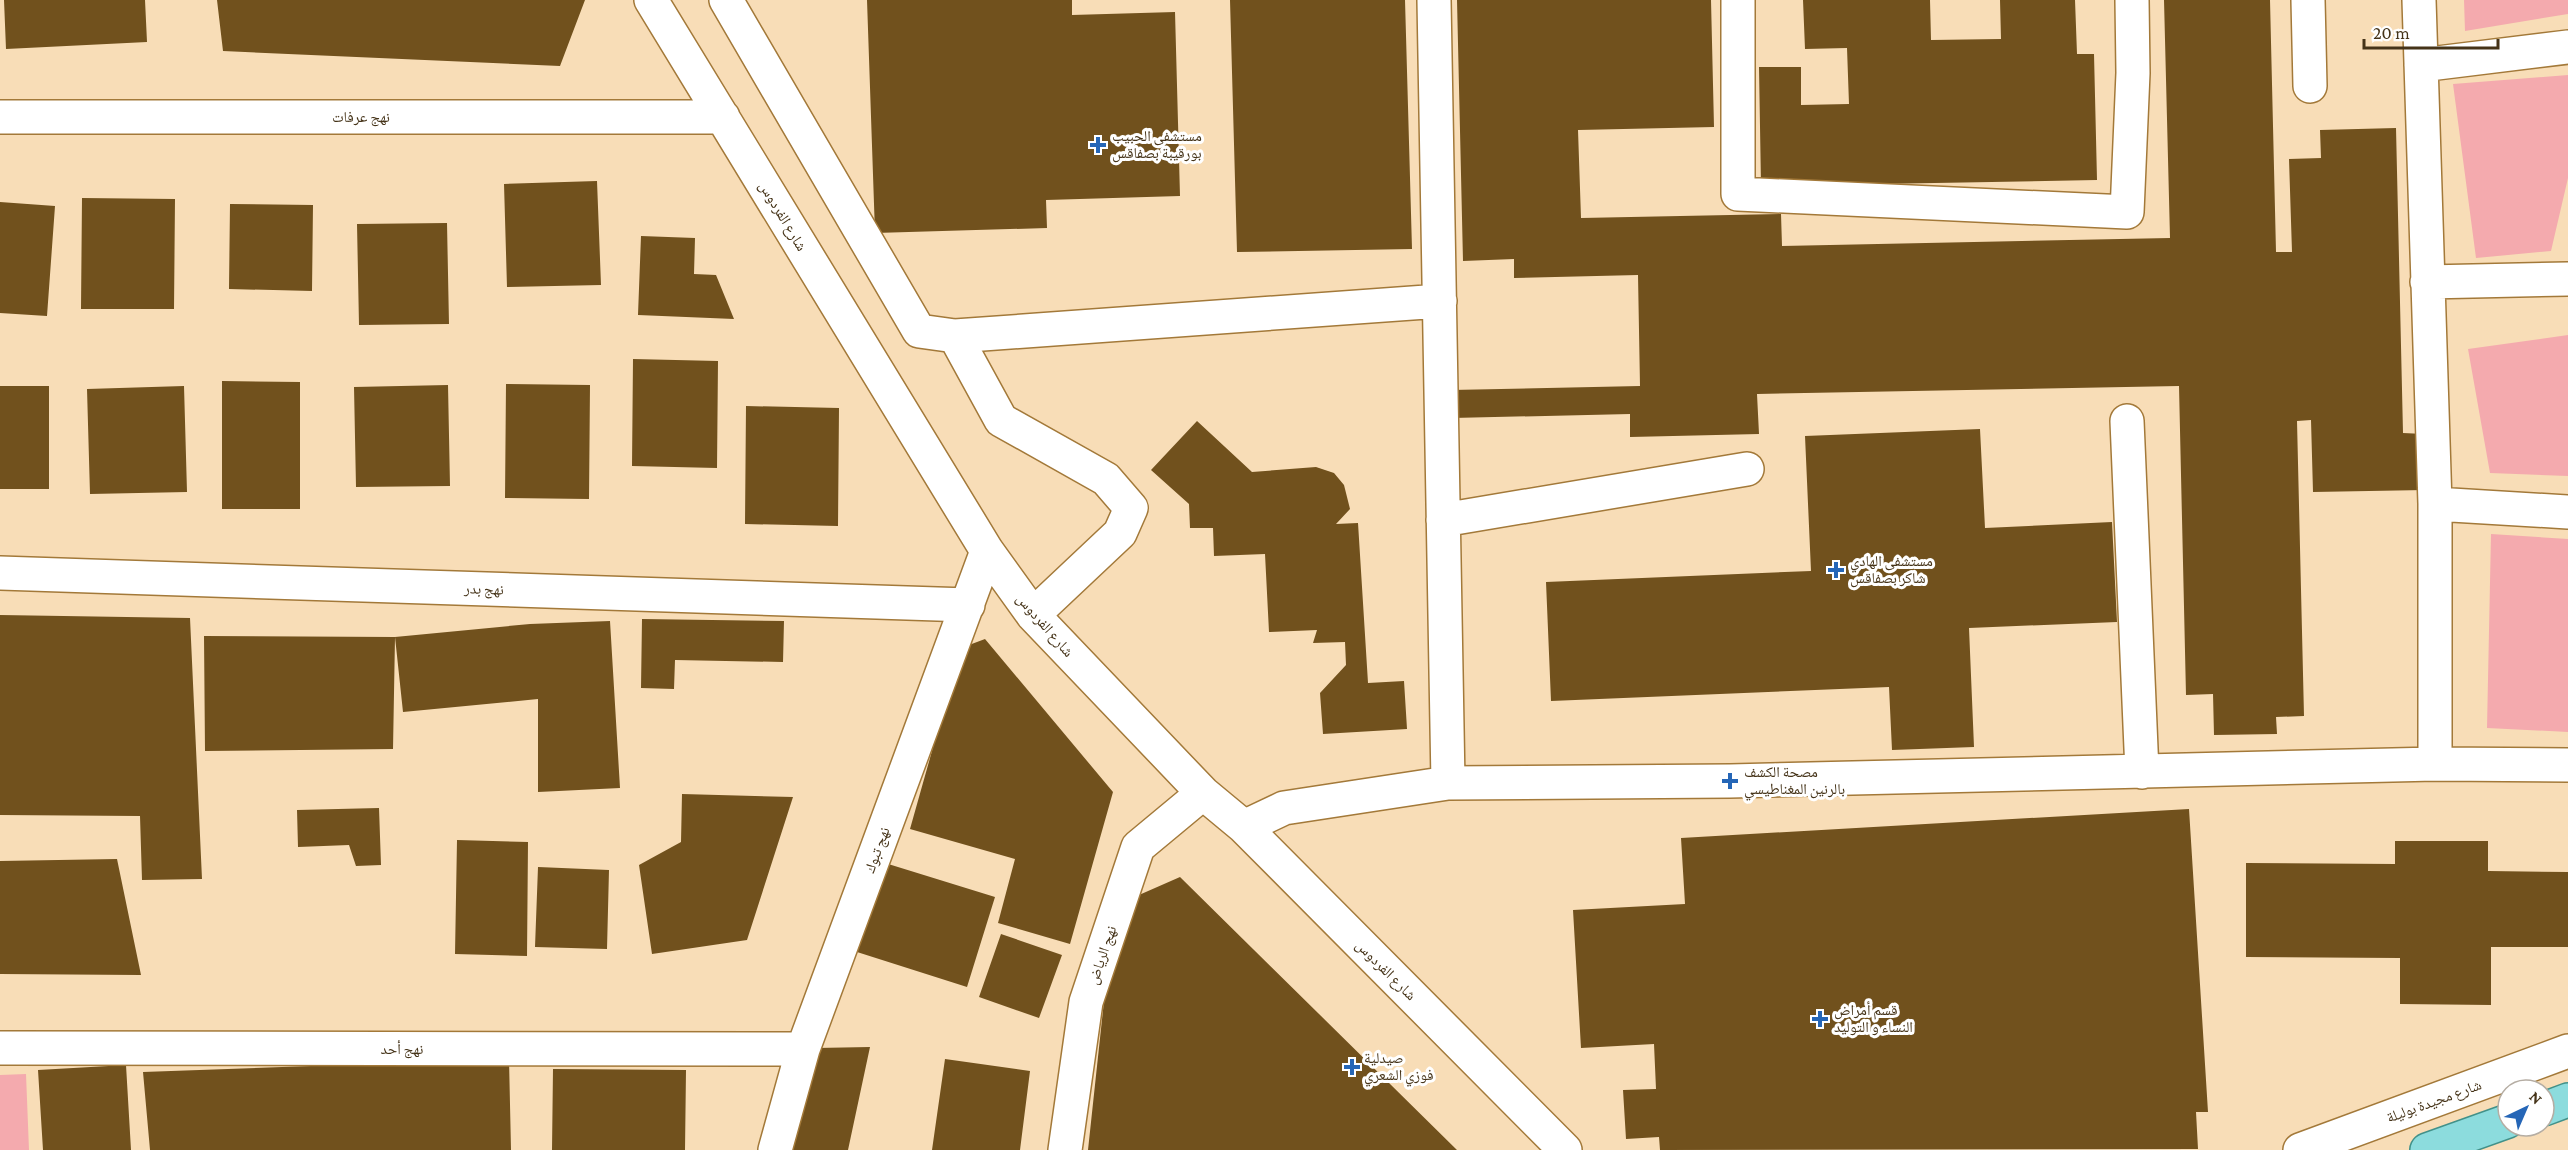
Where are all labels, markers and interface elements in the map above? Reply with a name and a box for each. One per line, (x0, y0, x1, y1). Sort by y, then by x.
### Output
scale bar (2364, 12, 2498, 50)
text: 20 m (2373, 23, 2410, 43)
street label: نهج عرفات (332, 109, 390, 127)
place label: مستشفى الحبيب بورقيبة بصفاقس (1112, 128, 1202, 163)
marker: مستشفى الحبيب بورقيبة بصفاقس (1089, 136, 1107, 154)
street label: شارع الفردوس (754, 178, 810, 255)
place label: مستشفى الهادي شاكر بصفاقس (1850, 553, 1933, 588)
marker: مستشفى الهادي شاكر بصفاقس (1827, 561, 1845, 579)
street label: نهج بدر (463, 580, 504, 600)
street label: شارع الفردوس (1012, 590, 1077, 661)
place label: مصحة الكشف بالرنين المغناطيسي (1744, 764, 1845, 801)
marker: مصحة الكشف بالرنين المغناطيسي (1721, 772, 1739, 790)
street label: نهج تبوك (861, 825, 895, 876)
street label: نهج الرياض (1085, 924, 1121, 987)
street label: شارع الفردوس (1351, 937, 1419, 1005)
place label: قسم أمراض النساء و التوليد (1834, 1001, 1913, 1036)
marker: قسم أمراض النساء و التوليد (1811, 1010, 1829, 1028)
street label: نهج أحد (381, 1040, 423, 1059)
place label: صيدلية فوزي الشعري (1364, 1050, 1433, 1087)
marker: صيدلية فوزي الشعري (1345, 1060, 1359, 1074)
street label: شارع مجيدة بوليلة (2384, 1076, 2484, 1127)
north arrow (2496, 1078, 2556, 1138)
text: N (2526, 1088, 2546, 1108)

